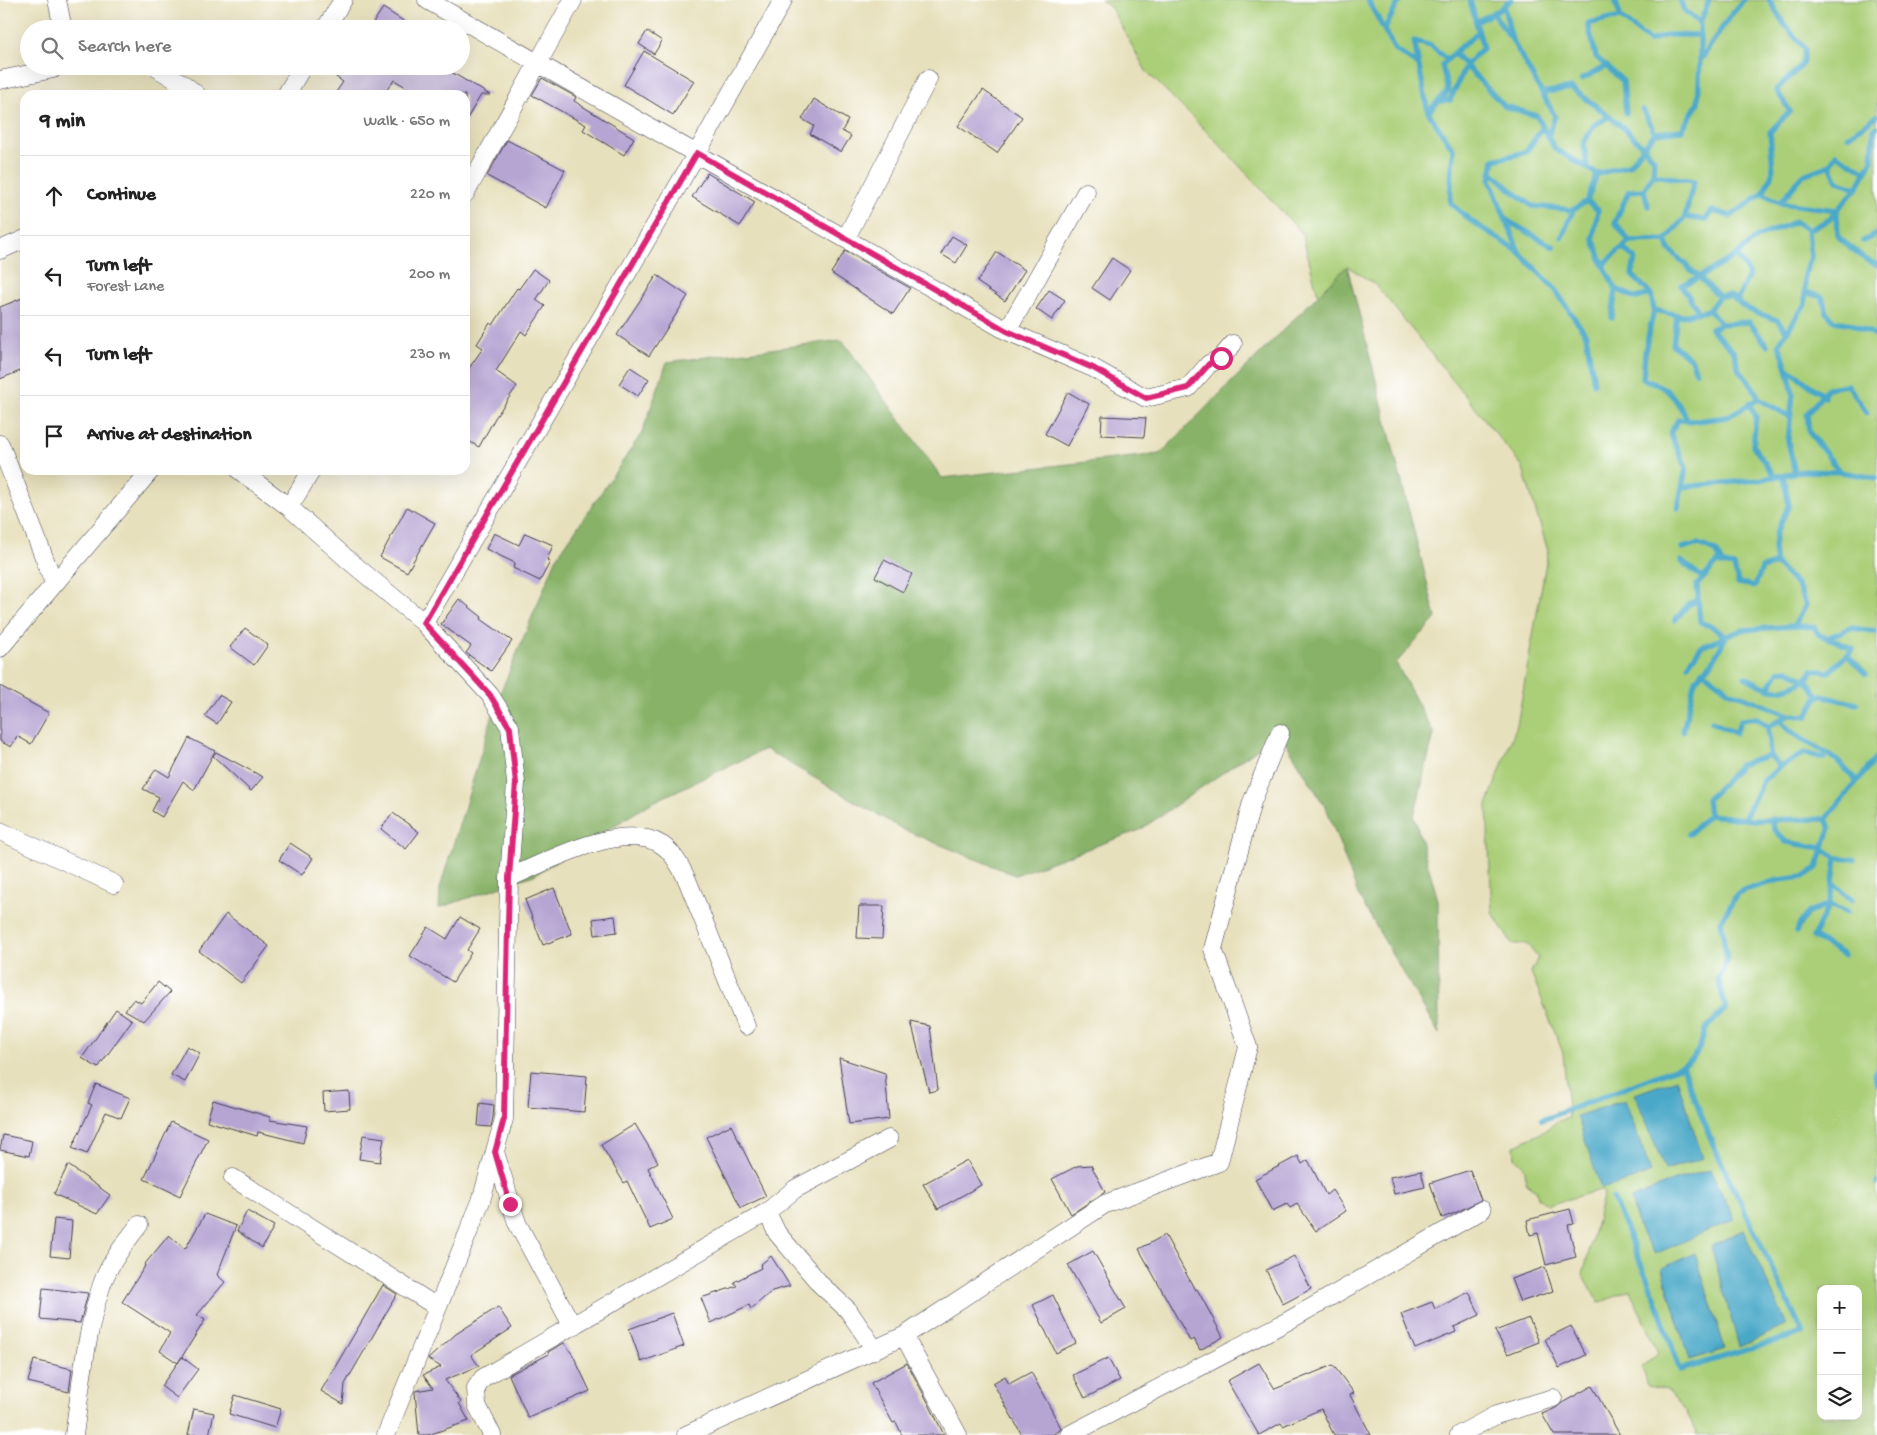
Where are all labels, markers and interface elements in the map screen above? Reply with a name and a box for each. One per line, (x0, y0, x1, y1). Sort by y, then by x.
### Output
search box (20, 20, 470, 75)
icon: search (38, 34, 66, 62)
text: Search here (78, 36, 172, 59)
text: 9 min (40, 110, 85, 135)
text: Walk · 650 m (364, 113, 450, 132)
icon: ahead (40, 182, 68, 210)
text: Continue (87, 184, 156, 207)
text: 220 m (410, 186, 450, 205)
text: Turn left (87, 255, 151, 278)
icon: left (40, 262, 68, 290)
text: 200 m (409, 266, 450, 285)
text: Forest Lane (87, 278, 164, 297)
icon: left (40, 342, 68, 370)
text: Turn left (87, 344, 151, 367)
text: 230 m (410, 346, 450, 365)
route start (1210, 347, 1233, 370)
icon: arrive (40, 422, 68, 450)
text: Arrive at destination (87, 424, 251, 447)
route end (499, 1193, 522, 1216)
map controls (1817, 1285, 1862, 1420)
button: + (1817, 1285, 1862, 1330)
button: − (1817, 1330, 1862, 1375)
button: layers (1817, 1375, 1862, 1420)

